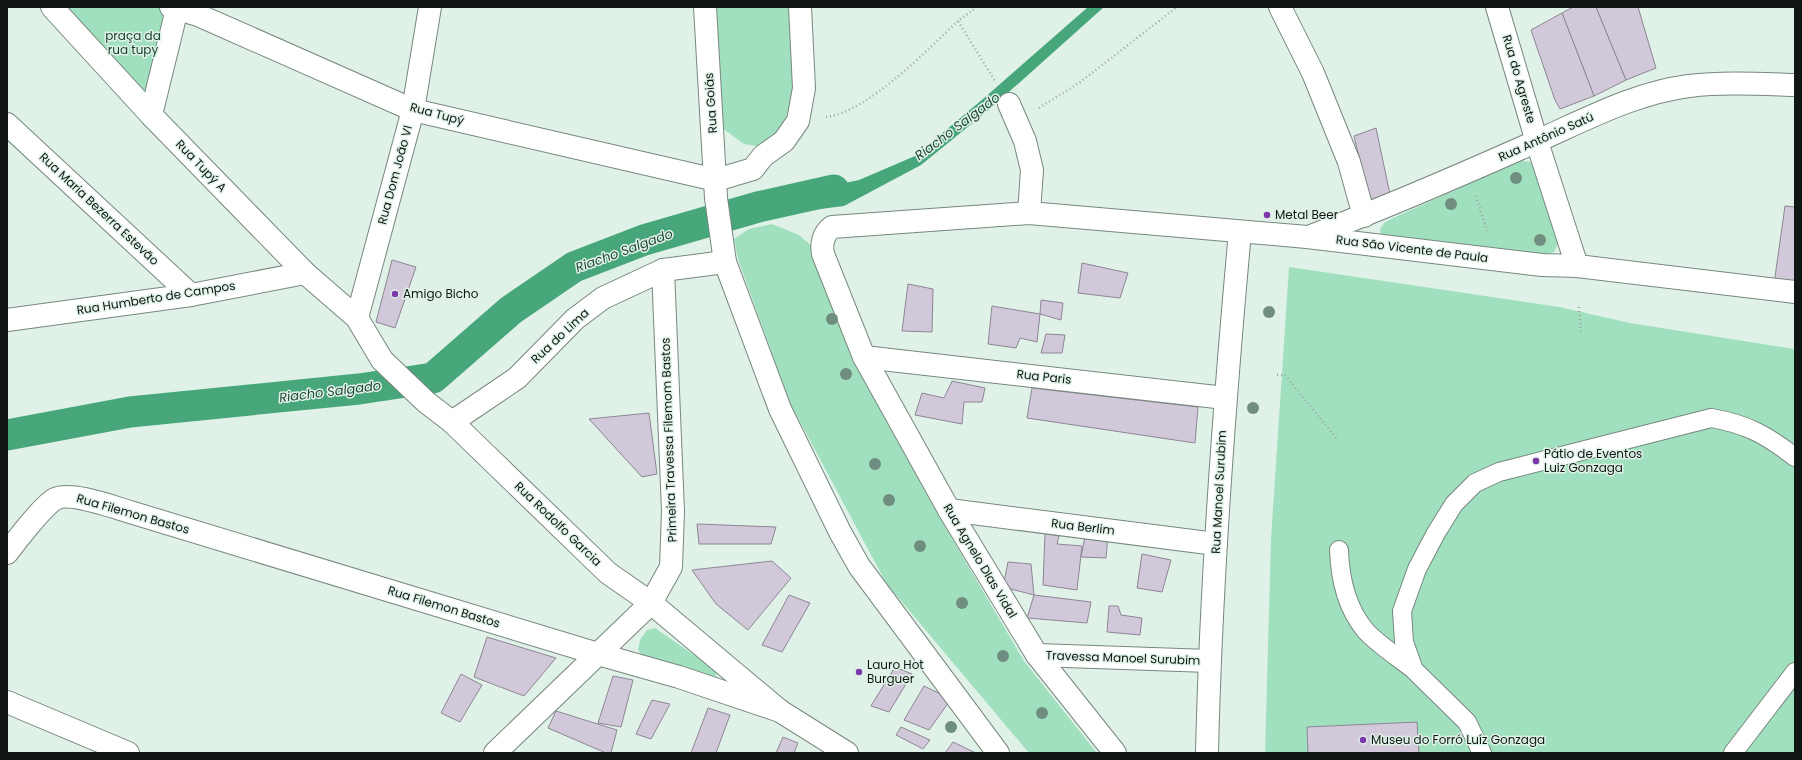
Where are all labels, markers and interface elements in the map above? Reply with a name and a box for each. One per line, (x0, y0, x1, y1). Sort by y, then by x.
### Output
park label: praça da rua tupy (105, 27, 161, 58)
street label: Rua do Agreste (1499, 33, 1540, 125)
street label: Rua Goiás (700, 72, 721, 134)
water label: Riacho Salgado (911, 88, 1004, 165)
street label: Rua Tupý (408, 98, 466, 129)
street label: Rua Antônio Satú (1495, 108, 1596, 165)
street label: Rua Dom João VI (373, 123, 416, 226)
street label: Rua Tupý A (172, 136, 231, 196)
street label: Rua Maria Bezerra Estevão (36, 148, 163, 269)
place label: Metal Beer (1275, 206, 1339, 223)
marker: Metal Beer (1262, 210, 1272, 220)
water label: Riacho Salgado (573, 224, 676, 277)
street label: Rua São Vicente de Paula (1335, 231, 1489, 266)
street label: Rua Humberto de Campos (75, 277, 236, 318)
place label: Amigo Bicho (403, 285, 479, 302)
marker: Amigo Bicho (390, 289, 400, 299)
street label: Rua do Lima (527, 304, 592, 367)
street label: Primeira Travessa Filemom Bastos (656, 337, 681, 543)
street label: Rua Paris (1016, 365, 1072, 388)
water label: Riacho Salgado (278, 376, 382, 407)
street label: Rua Manoel Surubim (1207, 430, 1230, 554)
place label: Pátio de Eventos Luiz Gonzaga (1544, 445, 1642, 476)
marker: Pátio de Eventos Luiz Gonzaga (1531, 456, 1541, 466)
street label: Rua Rodolfo Garcia (511, 478, 606, 570)
street label: Rua Filemon Bastos (75, 489, 192, 538)
street label: Rua Agnelo DIas Vidal (939, 500, 1021, 621)
street label: Rua Berlim (1050, 514, 1116, 539)
street label: Rua Filemon Bastos (386, 581, 502, 632)
street label: Travessa Manoel Surubim (1045, 646, 1201, 669)
place label: Lauro Hot Burguer (867, 656, 924, 687)
marker: Lauro Hot Burguer (854, 667, 864, 677)
place label: Museu do Forró Luíz Gonzaga (1371, 731, 1545, 748)
marker: Museu do Forró Luíz Gonzaga (1358, 735, 1368, 745)

